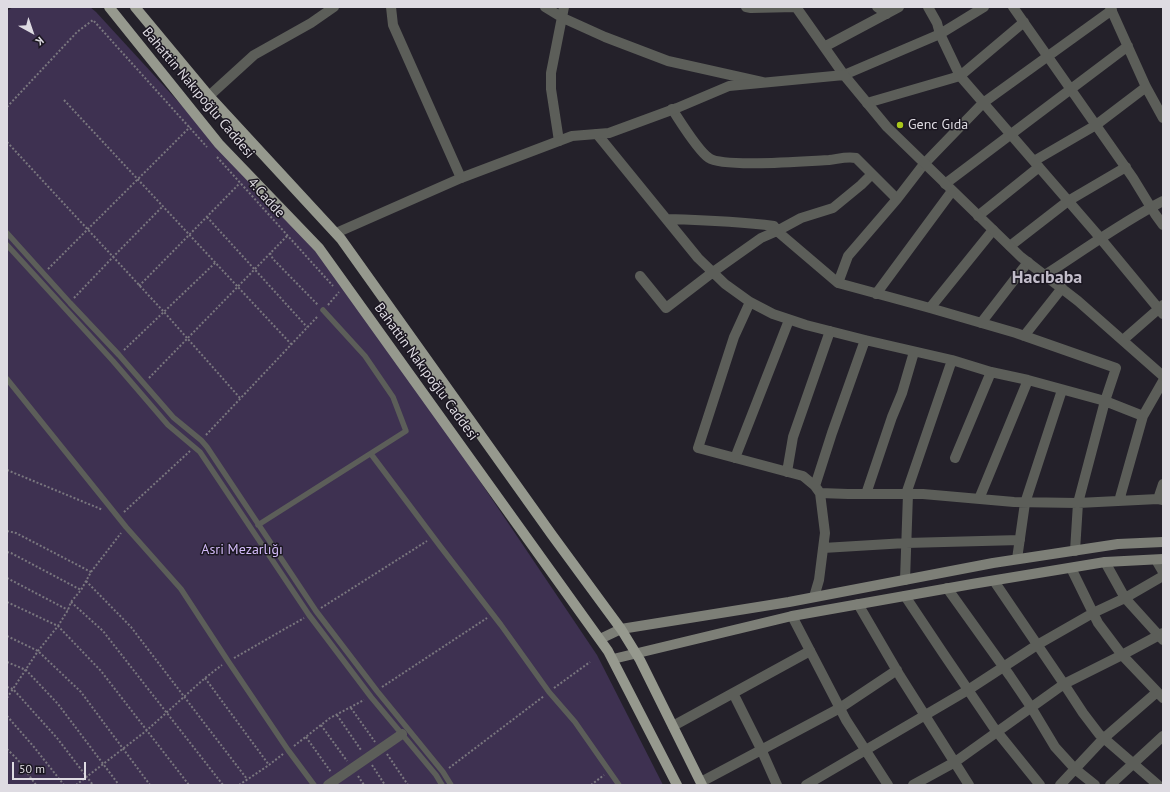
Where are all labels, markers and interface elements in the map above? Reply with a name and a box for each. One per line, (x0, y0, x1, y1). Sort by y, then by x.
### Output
north arrow (12, 12, 52, 52)
street label: Bahattin Nakıpoğlu Caddesi (138, 24, 258, 162)
text: K (33, 34, 47, 49)
place label: Genc Gıda (908, 117, 968, 133)
marker: Genc Gıda (895, 120, 905, 130)
street label: 4.Cadde (244, 175, 288, 221)
district label: Hacıbaba (1012, 267, 1082, 289)
street label: Bahattin Nakıpoğlu Caddesi (371, 300, 481, 444)
park label: Asri Mezarlığı (201, 542, 283, 558)
scale bar (14, 754, 88, 780)
text: 50 m (19, 761, 45, 776)

